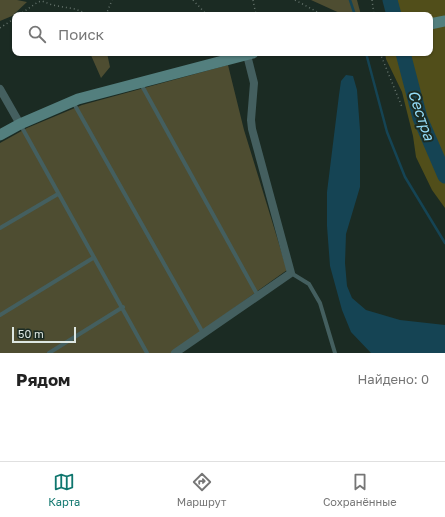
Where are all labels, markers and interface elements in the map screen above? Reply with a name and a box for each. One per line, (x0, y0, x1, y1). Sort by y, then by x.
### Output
search box (12, 12, 433, 56)
icon: search (26, 23, 48, 45)
text: Поиск (58, 25, 104, 43)
water label: Сестра (405, 87, 439, 143)
scale bar (12, 325, 76, 344)
text: 50 m (18, 327, 44, 340)
text: Рядом (16, 369, 70, 390)
text: Найдено: 0 (357, 371, 429, 387)
tab: Карта (48, 471, 80, 508)
tab: Маршрут (177, 471, 226, 508)
tab: Сохранённые (323, 471, 397, 508)

